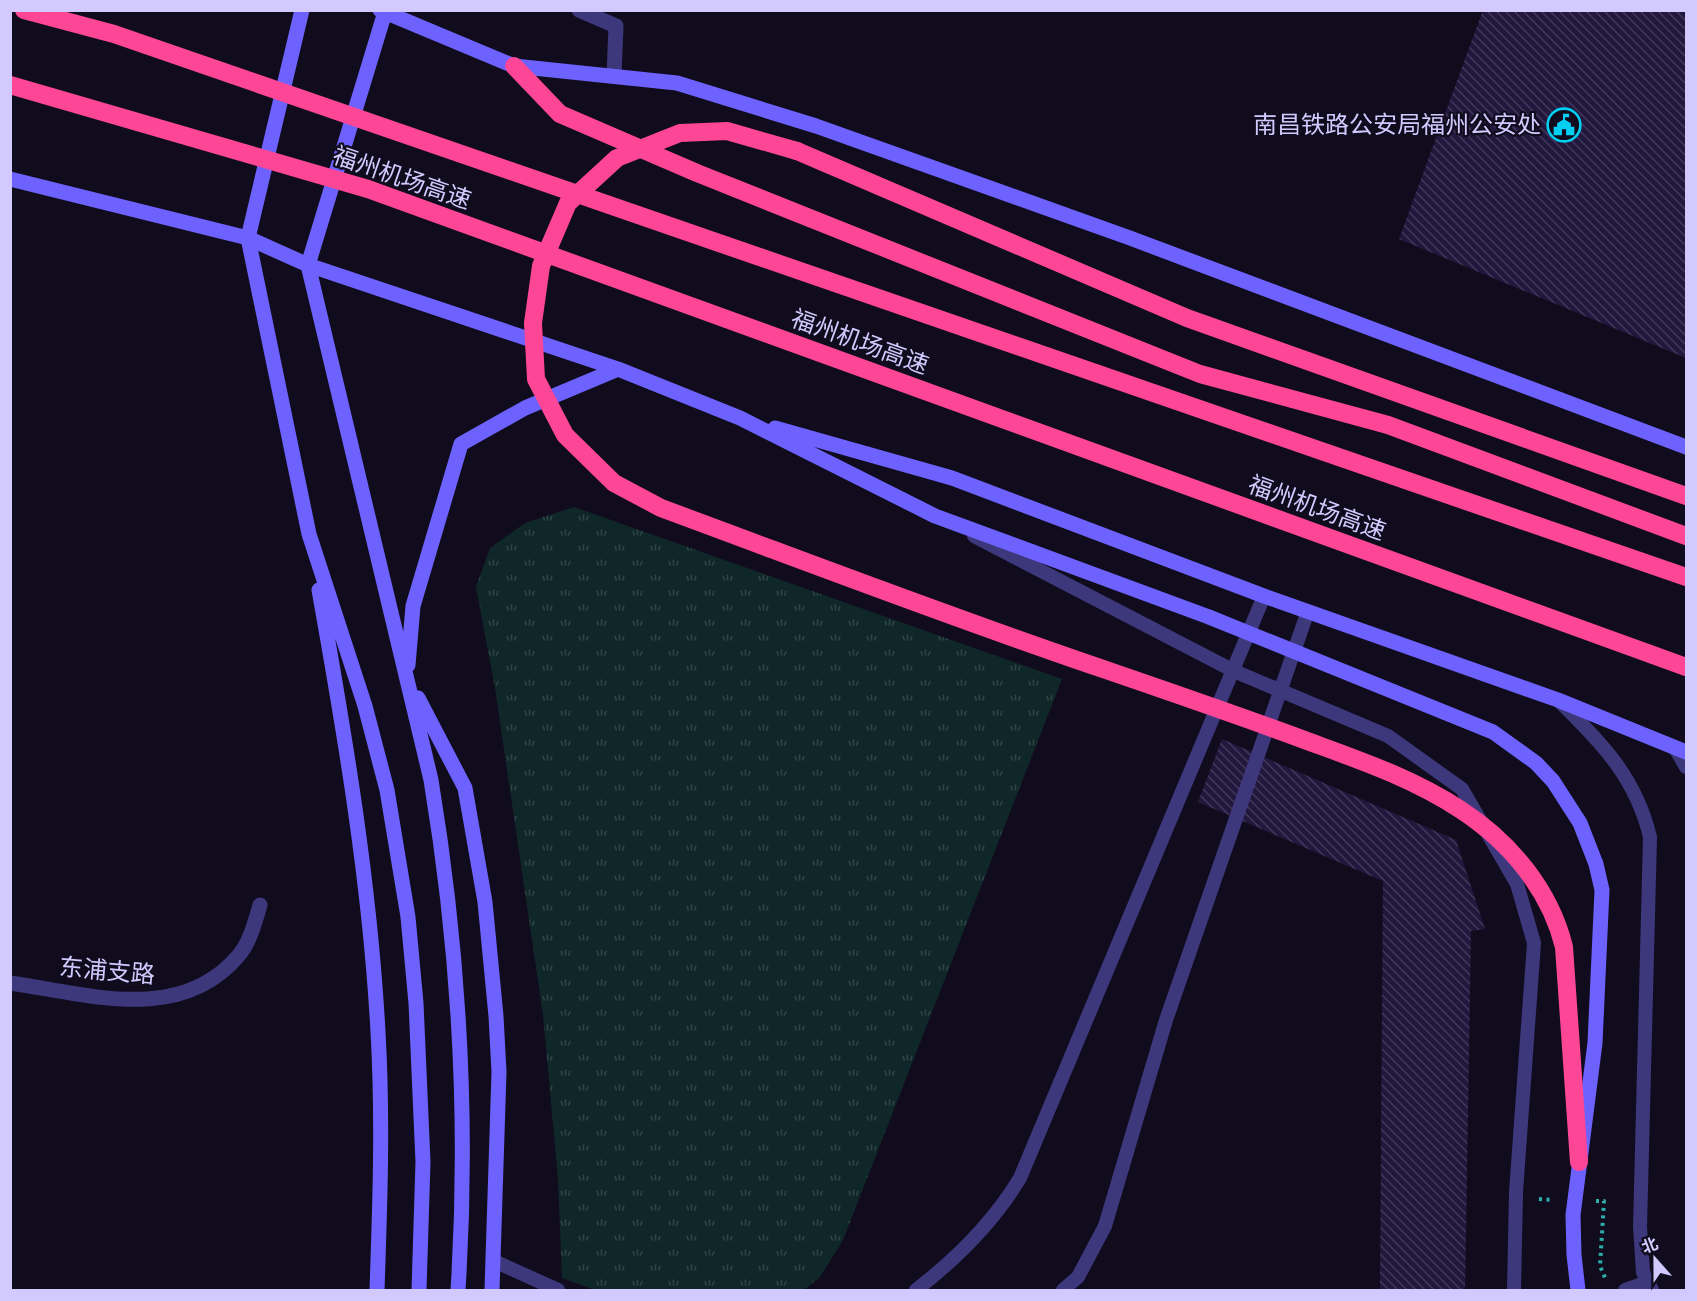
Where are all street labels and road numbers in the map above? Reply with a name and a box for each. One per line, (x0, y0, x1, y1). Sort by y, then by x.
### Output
street label: 福州机场高速 (330, 142, 474, 214)
street label: 福州机场高速 (788, 305, 932, 379)
street label: 福州机场高速 (1245, 471, 1389, 545)
street label: 东浦支路 (58, 954, 156, 988)

